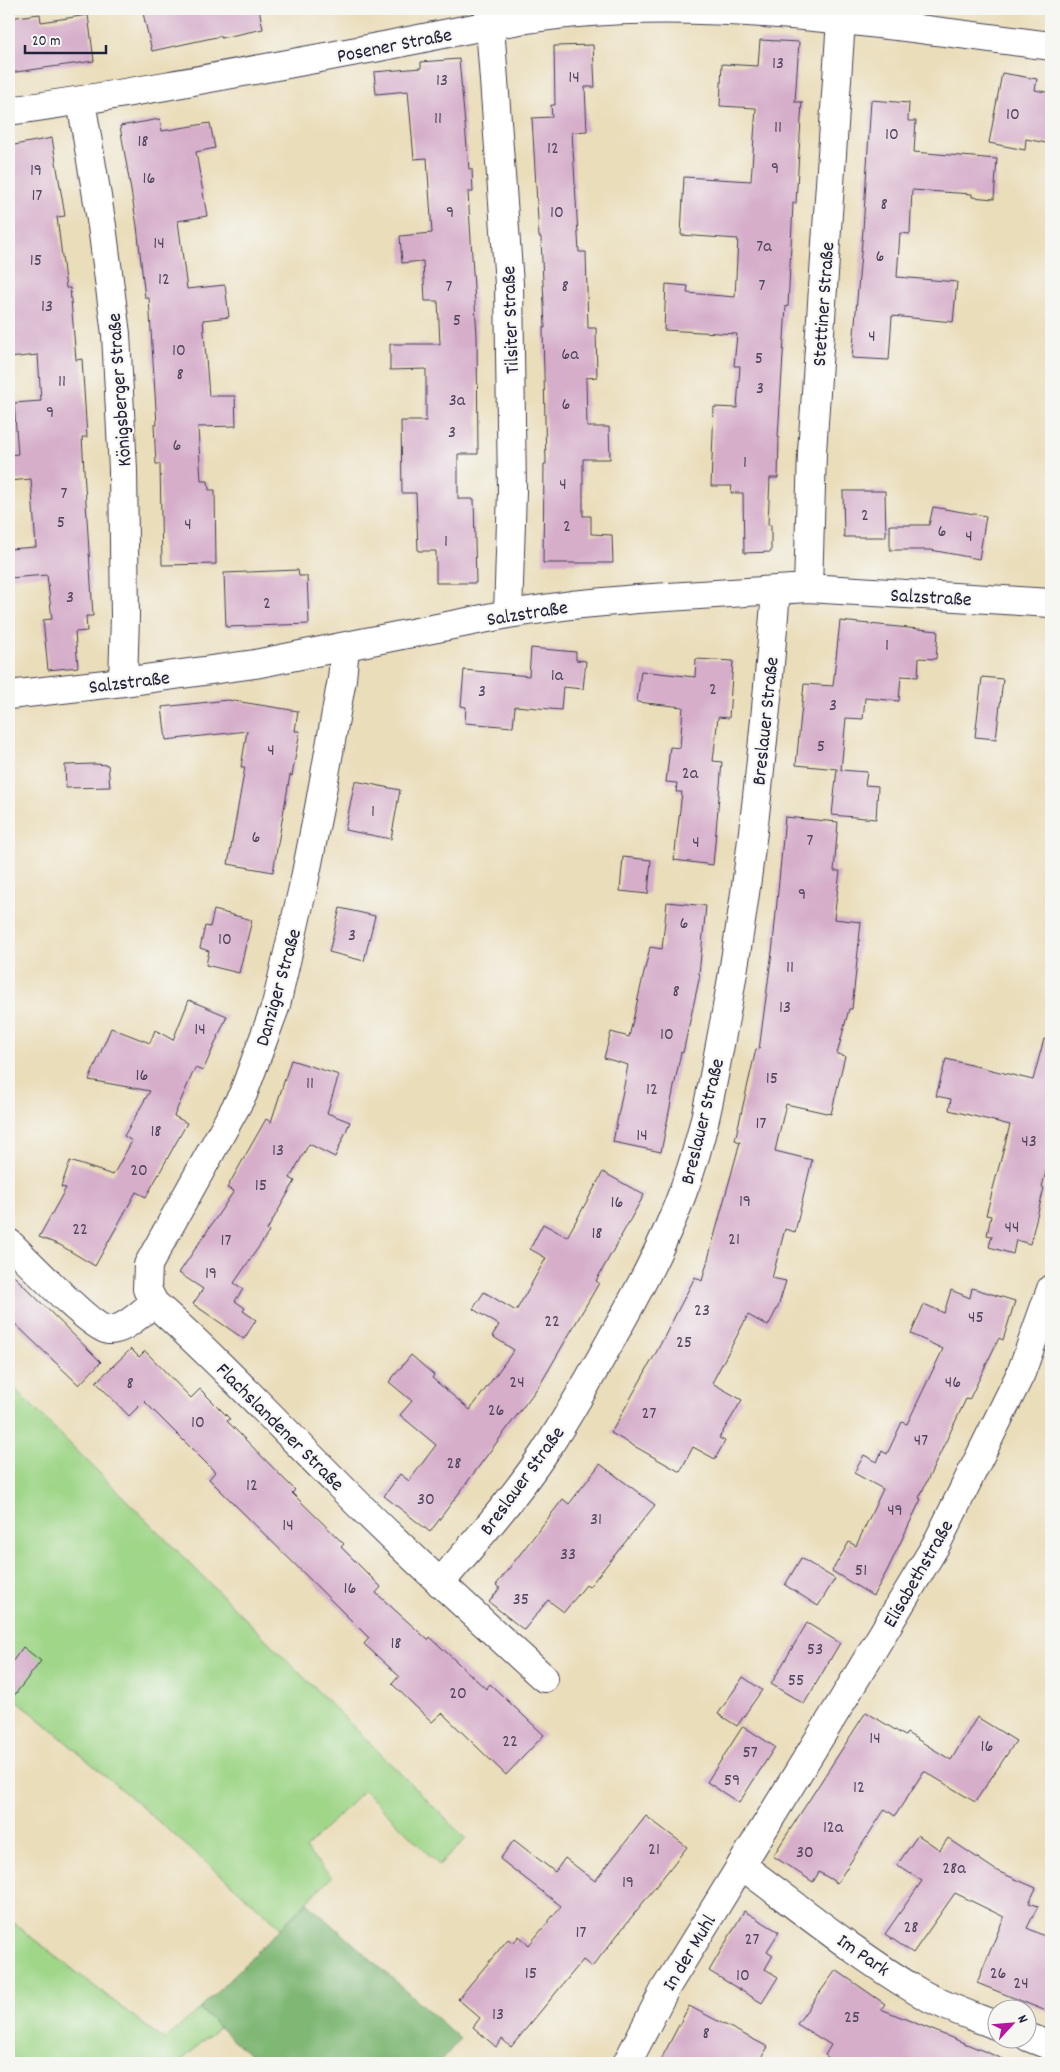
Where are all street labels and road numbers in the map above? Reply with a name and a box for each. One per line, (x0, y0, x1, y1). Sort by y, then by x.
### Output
street label: Posener Straße (335, 22, 455, 72)
street label: Stettiner Straße (807, 241, 843, 367)
street label: Tilsiter Straße (496, 265, 528, 374)
street label: Königsberger Straße (102, 312, 140, 468)
street label: Salzstraße (889, 583, 972, 615)
street label: Salzstraße (485, 595, 570, 635)
street label: Breslauer Straße (746, 656, 788, 787)
street label: Salzstraße (87, 665, 172, 703)
street label: Danziger Straße (250, 926, 310, 1050)
street label: Breslauer Straße (675, 1056, 733, 1188)
street label: Flachslandener Straße (208, 1358, 350, 1499)
street label: Breslauer Straße (474, 1421, 573, 1542)
street label: Elisabethstraße (877, 1515, 962, 1634)
street label: In der Muhl (657, 1910, 724, 1997)
street label: Im Park (830, 1928, 894, 1985)

